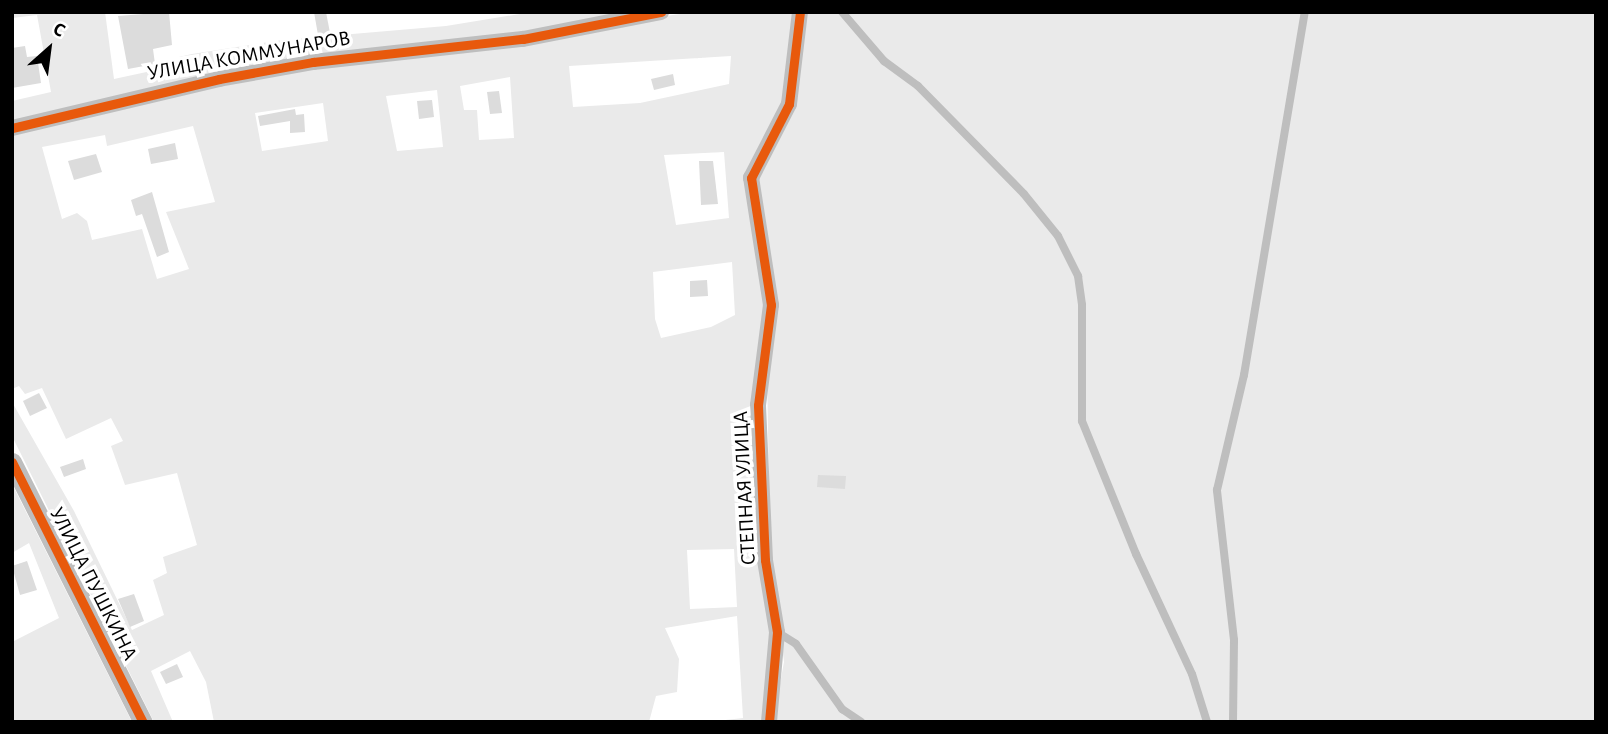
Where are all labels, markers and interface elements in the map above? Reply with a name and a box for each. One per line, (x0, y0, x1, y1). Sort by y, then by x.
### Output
north arrow (14, 14, 84, 84)
text: С (50, 19, 68, 41)
street label: УЛИЦА КОММУНАРОВ (146, 26, 352, 86)
street label: СТЕПНАЯ УЛИЦА (728, 410, 762, 566)
street label: УЛИЦА ПУШКИНА (44, 503, 142, 665)

